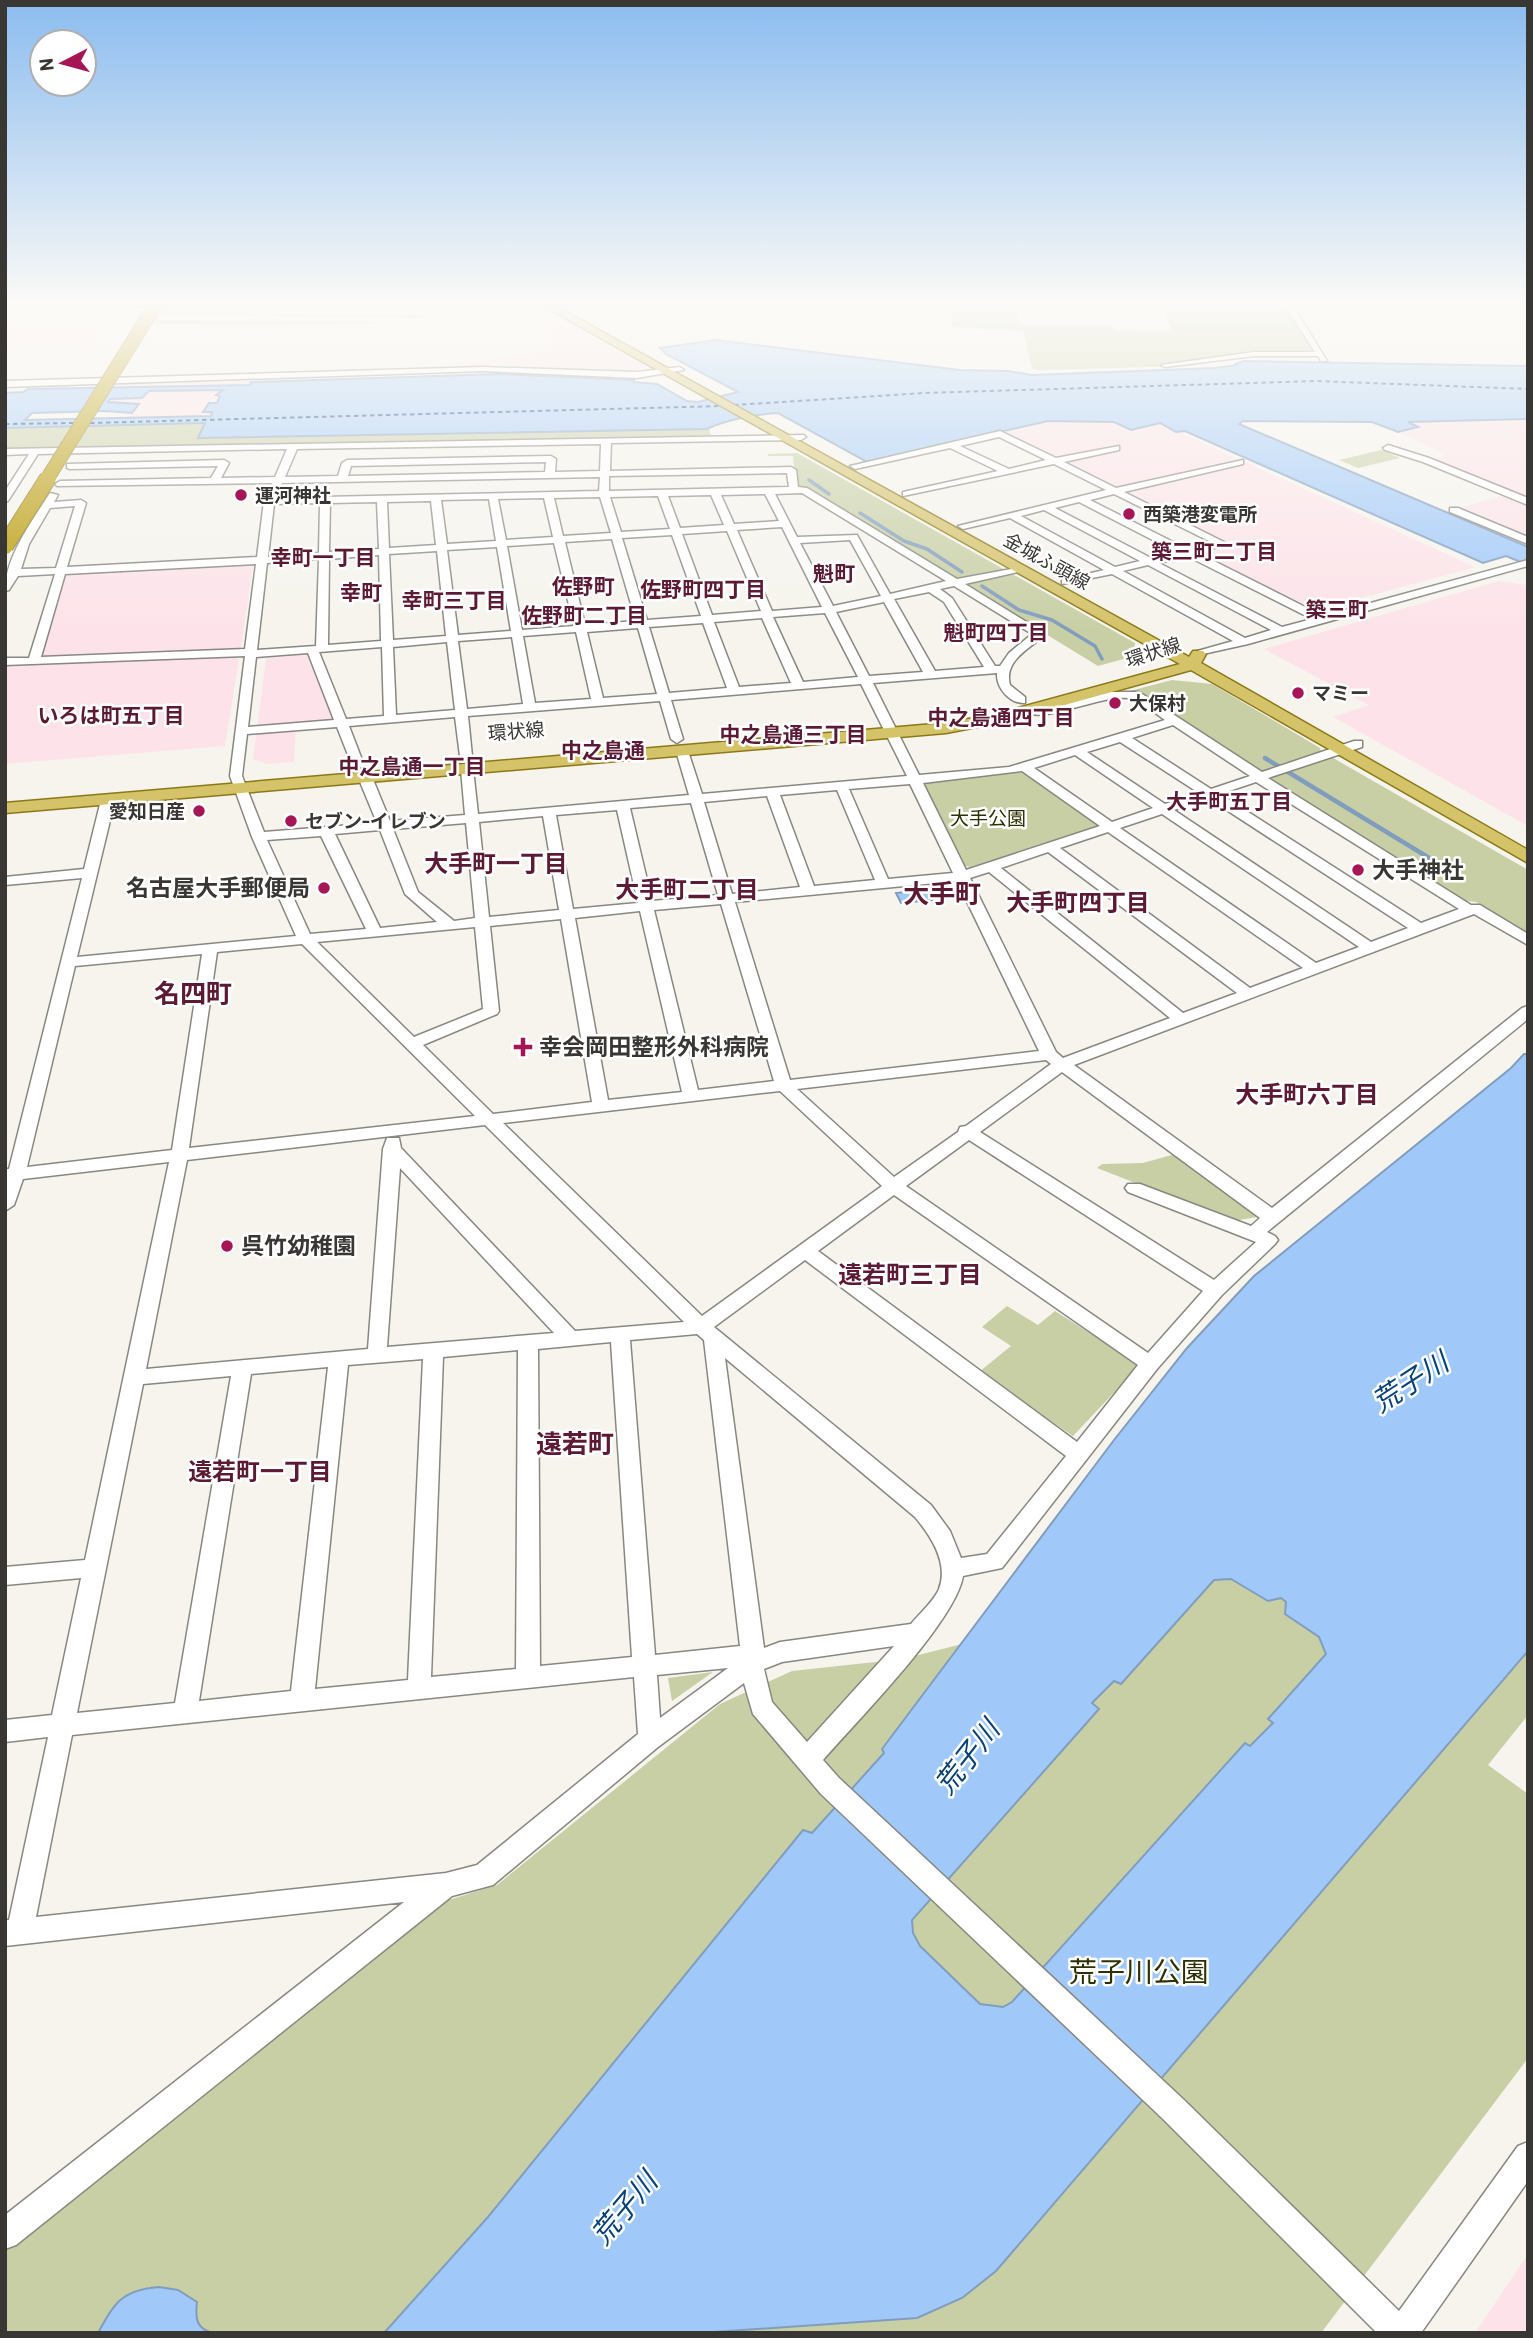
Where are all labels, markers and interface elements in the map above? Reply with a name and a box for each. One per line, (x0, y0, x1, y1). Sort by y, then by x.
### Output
north arrow (28, 28, 98, 98)
text: N (33, 57, 58, 72)
place label: 運河神社 (255, 483, 331, 506)
marker: 運河神社 (233, 487, 249, 503)
place label: 西築港変電所 (1143, 502, 1257, 525)
marker: 西築港変電所 (1121, 506, 1137, 522)
street label: 金城ふ頭線 (1000, 527, 1094, 594)
district label: 築三町二丁目 (1151, 538, 1277, 563)
district label: 幸町一丁目 (271, 544, 376, 569)
district label: 魁町 (813, 560, 855, 585)
district label: 佐野町 (552, 573, 615, 598)
district label: 佐野町四丁目 (640, 576, 766, 601)
district label: 幸町 (340, 579, 382, 604)
district label: 幸町三丁目 (402, 587, 507, 612)
district label: 築三町 (1306, 596, 1369, 621)
district label: 佐野町二丁目 (521, 602, 647, 627)
district label: 魁町四丁目 (944, 619, 1049, 644)
street label: 環状線 (1122, 632, 1184, 671)
place label: マミー (1312, 681, 1369, 704)
marker: マミー (1290, 685, 1306, 701)
place label: 大保村 (1129, 691, 1186, 714)
marker: 大保村 (1107, 695, 1123, 711)
district label: いろは町五丁目 (38, 702, 185, 727)
district label: 中之島通四丁目 (928, 704, 1075, 729)
street label: 環状線 (487, 717, 545, 744)
district label: 中之島通三丁目 (720, 721, 867, 746)
district label: 中之島通 (561, 737, 645, 762)
district label: 中之島通一丁目 (339, 753, 486, 778)
district label: 大手町五丁目 (1166, 788, 1292, 813)
place label: 愛知日産 (109, 799, 185, 822)
marker: 愛知日産 (191, 803, 207, 819)
park label: 大手公園 (950, 806, 1026, 829)
place label: セブン-イレブン (305, 809, 446, 832)
marker: セブン-イレブン (283, 813, 299, 829)
district label: 大手町一丁目 (424, 848, 568, 877)
place label: 大手神社 (1372, 855, 1464, 883)
marker: 大手神社 (1350, 862, 1366, 878)
place label: 名古屋大手郵便局 (126, 873, 310, 901)
district label: 大手町二丁目 (615, 874, 759, 903)
district label: 大手町 (903, 877, 981, 908)
marker: 名古屋大手郵便局 (316, 880, 332, 896)
district label: 大手町四丁目 (1006, 887, 1150, 916)
district label: 名四町 (154, 977, 232, 1008)
place label: 幸会岡田整形外科病院 (539, 1032, 769, 1060)
marker: 幸会岡田整形外科病院 (513, 1037, 533, 1057)
district label: 大手町六丁目 (1235, 1079, 1379, 1108)
place label: 呉竹幼稚園 (241, 1231, 356, 1259)
marker: 呉竹幼稚園 (219, 1238, 235, 1254)
district label: 遠若町三丁目 (838, 1259, 982, 1288)
water label: 荒子川 (1365, 1342, 1456, 1418)
district label: 遠若町 (536, 1427, 614, 1458)
district label: 遠若町一丁目 (188, 1456, 332, 1485)
water label: 荒子川 (927, 1710, 1007, 1800)
park label: 荒子川公園 (1069, 1954, 1209, 1988)
water label: 荒子川 (583, 2162, 665, 2250)

